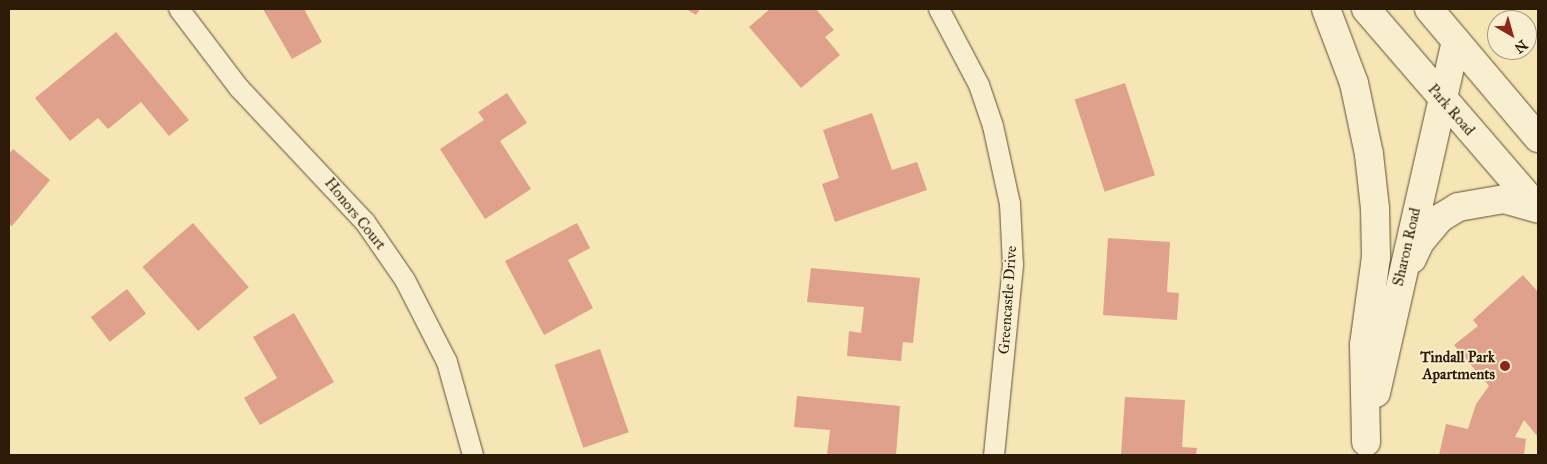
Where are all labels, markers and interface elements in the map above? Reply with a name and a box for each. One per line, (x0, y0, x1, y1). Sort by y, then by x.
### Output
north arrow (1487, 10, 1537, 60)
text: N (1511, 36, 1531, 57)
street label: Park Road (1424, 81, 1478, 139)
street label: Honors Court (321, 174, 389, 254)
street label: Sharon Road (1389, 206, 1425, 288)
street label: Greencastle Drive (995, 245, 1021, 355)
place label: Tindall Park Apartments (1420, 348, 1495, 383)
marker: Tindall Park Apartments (1499, 360, 1511, 372)

